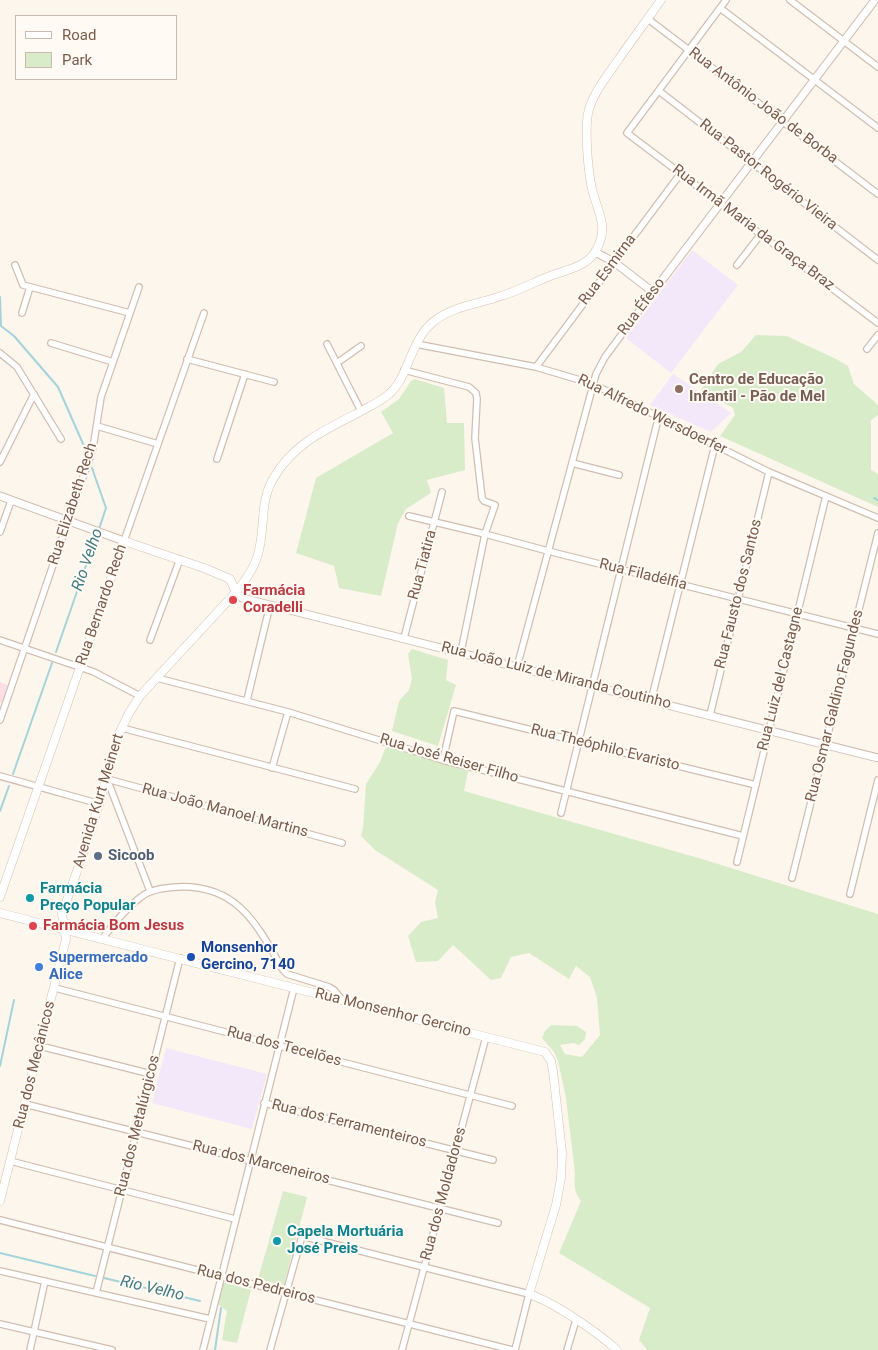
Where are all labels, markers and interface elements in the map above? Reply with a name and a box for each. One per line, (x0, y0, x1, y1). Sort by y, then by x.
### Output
legend (15, 15, 178, 80)
text: Road (62, 26, 96, 44)
street label: Rua Antônio João de Borba (685, 44, 841, 168)
text: Park (62, 51, 92, 69)
street label: Rua Pastor Rogério Vieira (696, 116, 840, 234)
street label: Rua Irmã Maria da Graça Braz (668, 161, 838, 295)
street label: Rua Esmirna (576, 231, 640, 309)
street label: Rua Éfeso (615, 275, 669, 339)
street label: Rua Alfredo Wersdoerfer (574, 371, 730, 459)
place label: Centro de Educação Infantil - Pão de Mel (689, 371, 825, 406)
marker: Centro de Educação Infantil - Pão de Mel (673, 383, 685, 395)
street label: Rua Elizabeth Rech (45, 441, 101, 567)
street label: Rua Fausto dos Santos (712, 517, 766, 671)
water label: Rio Velho (68, 526, 108, 594)
street label: Rua Tiatira (405, 528, 441, 602)
street label: Rua Bernardo Rech (73, 542, 131, 668)
street label: Rua Filadélfia (597, 555, 689, 595)
place label: Farmácia Coradelli (243, 582, 305, 617)
marker: Farmácia Coradelli (227, 594, 239, 606)
street label: Rua Luiz del Castagne (754, 605, 808, 753)
street label: Rua Osmar Galdino Fagundes (802, 608, 868, 804)
street label: Rua João Luiz de Miranda Coutinho (439, 639, 673, 713)
street label: Rua Theóphilo Evaristo (529, 721, 681, 775)
street label: Rua José Reiser Filho (378, 731, 520, 787)
street label: Avenida Kurt Meinert (70, 732, 128, 870)
street label: Rua João Manoel Martins (140, 780, 310, 842)
place label: Sicoob (108, 847, 154, 865)
marker: Sicoob (92, 850, 104, 862)
place label: Farmácia Preço Popular (40, 880, 136, 915)
marker: Farmácia Preço Popular (24, 892, 36, 904)
place label: Farmácia Bom Jesus (43, 917, 184, 935)
marker: Farmácia Bom Jesus (27, 920, 39, 932)
place label: Monsenhor Gercino, 7140 (201, 939, 295, 974)
place label: Supermercado Alice (49, 949, 148, 984)
marker: Monsenhor Gercino, 7140 (185, 951, 197, 963)
marker: Supermercado Alice (33, 961, 45, 973)
street label: Rua Monsenhor Gercino (313, 985, 473, 1041)
street label: Rua dos Mecânicos (10, 999, 60, 1131)
street label: Rua dos Tecelões (225, 1023, 343, 1071)
street label: Rua dos Metalúrgicos (112, 1053, 164, 1199)
street label: Rua dos Ferramenteiros (270, 1096, 428, 1152)
street label: Rua dos Moldadores (418, 1125, 470, 1263)
street label: Rua dos Marceneiros (190, 1137, 332, 1189)
place label: Capela Mortuária José Preis (287, 1223, 404, 1258)
marker: Capela Mortuária José Preis (271, 1235, 283, 1247)
street label: Rua dos Pedreiros (195, 1262, 317, 1308)
water label: Rio Velho (118, 1272, 186, 1306)

